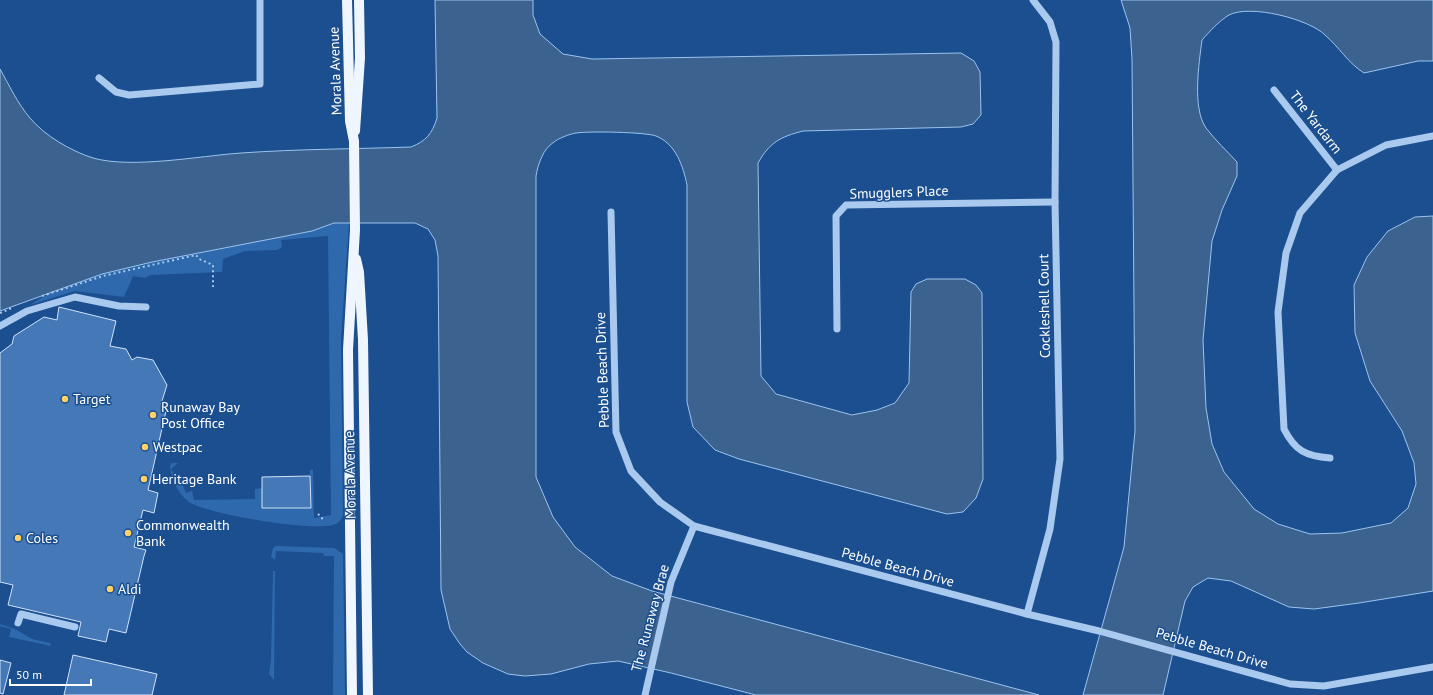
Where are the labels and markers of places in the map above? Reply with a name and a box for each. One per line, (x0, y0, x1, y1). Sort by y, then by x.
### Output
place label: Target (73, 390, 111, 408)
marker: Target (60, 394, 70, 404)
place label: Runaway Bay Post Office (161, 398, 240, 432)
marker: Runaway Bay Post Office (148, 410, 158, 420)
place label: Westpac (153, 438, 203, 456)
marker: Westpac (140, 442, 150, 452)
place label: Heritage Bank (152, 470, 237, 488)
marker: Heritage Bank (139, 474, 149, 484)
place label: Commonwealth Bank (136, 516, 230, 550)
marker: Commonwealth Bank (123, 528, 133, 538)
place label: Coles (26, 529, 58, 547)
marker: Coles (13, 533, 23, 543)
place label: Aldi (118, 580, 142, 598)
marker: Aldi (105, 584, 115, 594)

